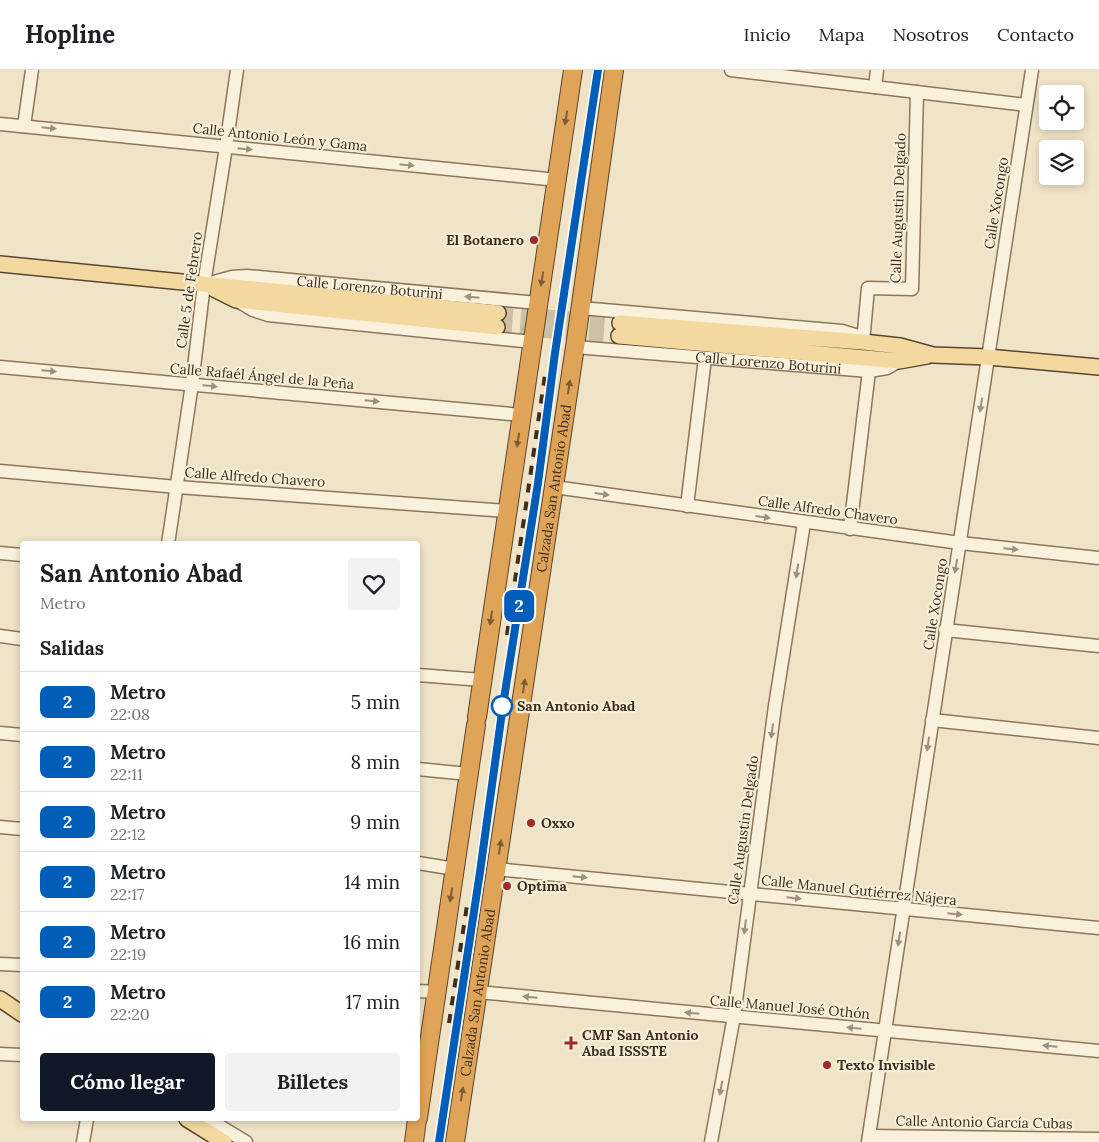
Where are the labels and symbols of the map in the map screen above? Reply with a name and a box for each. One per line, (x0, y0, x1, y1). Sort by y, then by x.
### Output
one-way arrow (562, 111, 570, 127)
street label: Calle Antonio León y Gama (192, 119, 368, 155)
one-way arrow (41, 124, 57, 132)
street label: Calle Augustin Delgado (886, 132, 910, 284)
one-way arrow (237, 145, 253, 153)
street label: Calle Xocongo (980, 156, 1012, 250)
one-way arrow (399, 161, 415, 169)
street label: Calle 5 de Febrero (172, 230, 206, 350)
place label: El Botanero (446, 231, 524, 249)
marker: El Botanero (528, 234, 540, 246)
one-way arrow (537, 271, 545, 287)
street label: Calle Lorenzo Boturini (296, 272, 443, 303)
one-way arrow (464, 293, 480, 301)
street label: Calle Lorenzo Boturini (695, 348, 842, 378)
street label: Calle Rafaél Ángel de la Peña (169, 359, 355, 393)
one-way arrow (41, 368, 57, 376)
one-way arrow (565, 378, 573, 394)
one-way arrow (203, 382, 219, 390)
one-way arrow (365, 397, 381, 405)
one-way arrow (976, 398, 984, 414)
street label: Calzada San Antonio Abad (532, 403, 575, 574)
one-way arrow (514, 432, 522, 448)
street label: Calle Alfredo Chavero (184, 463, 326, 491)
one-way arrow (594, 490, 610, 498)
street label: Calle Alfredo Chavero (757, 491, 899, 529)
one-way arrow (755, 513, 771, 521)
one-way arrow (1003, 545, 1019, 553)
street label: Calle Xocongo (919, 557, 951, 651)
one-way arrow (952, 558, 960, 574)
one-way arrow (792, 563, 800, 579)
line badge: 2 (503, 590, 535, 622)
one-way arrow (487, 610, 495, 626)
one-way arrow (520, 678, 528, 694)
marker: San Antonio Abad (491, 695, 513, 717)
place label: San Antonio Abad (517, 697, 635, 715)
one-way arrow (767, 724, 775, 740)
one-way arrow (924, 736, 932, 752)
street label: Calle Augustin Delgado (724, 754, 762, 906)
place label: Oxxo (541, 814, 575, 832)
marker: Oxxo (525, 817, 537, 829)
one-way arrow (496, 838, 504, 854)
street label: Calle Manuel Gutiérrez Nájera (760, 871, 958, 909)
one-way arrow (572, 873, 588, 881)
place label: Optima (517, 877, 567, 895)
marker: Optima (501, 880, 513, 892)
one-way arrow (447, 887, 455, 903)
one-way arrow (786, 894, 802, 902)
street label: Calzada San Antonio Abad (456, 908, 499, 1078)
one-way arrow (948, 910, 964, 918)
one-way arrow (741, 919, 749, 935)
one-way arrow (895, 931, 903, 947)
street label: Calle Manuel José Othón (709, 991, 871, 1023)
one-way arrow (522, 993, 538, 1001)
one-way arrow (684, 1008, 700, 1016)
one-way arrow (846, 1024, 862, 1032)
place label: CMF San Antonio Abad ISSSTE (582, 1026, 699, 1060)
marker: CMF San Antonio Abad ISSSTE (564, 1036, 578, 1050)
one-way arrow (1042, 1042, 1058, 1050)
place label: Texto Invisible (837, 1056, 936, 1074)
marker: Texto Invisible (821, 1059, 833, 1071)
one-way arrow (717, 1080, 725, 1096)
one-way arrow (459, 1085, 467, 1101)
street label: Calle Antonio García Cubas (895, 1111, 1073, 1133)

